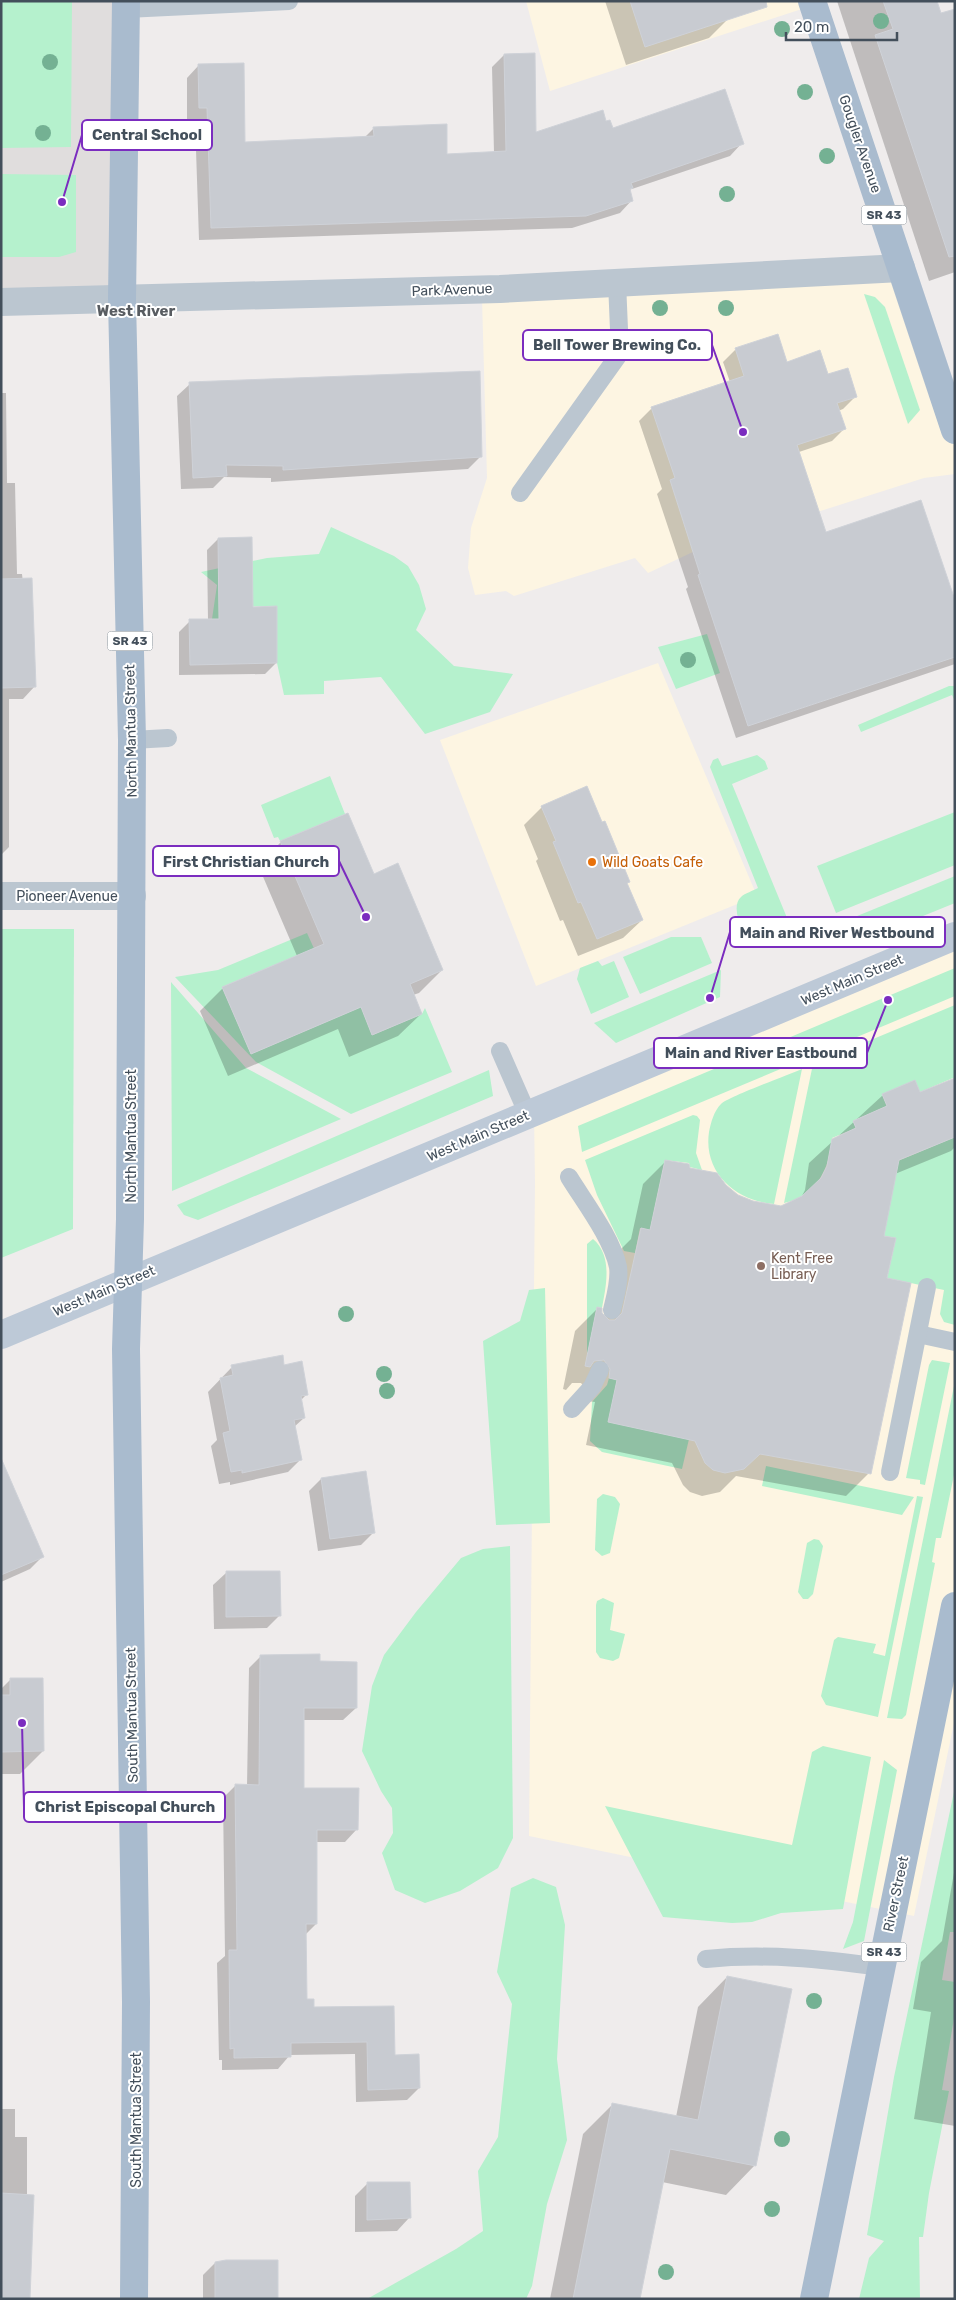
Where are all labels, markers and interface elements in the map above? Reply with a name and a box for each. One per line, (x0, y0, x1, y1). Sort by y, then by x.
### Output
scale bar (786, 10, 897, 42)
text: 20 m (794, 18, 829, 36)
street label: Gougler Avenue (835, 93, 885, 195)
callout: Central School (82, 120, 212, 150)
text: Central School (92, 126, 202, 144)
road number: SR 43 (862, 206, 906, 224)
street label: Park Avenue (411, 280, 493, 300)
district label: West River (97, 302, 175, 320)
callout: Bell Tower Brewing Co. (523, 330, 712, 360)
text: Bell Tower Brewing Co. (533, 336, 701, 354)
road number: SR 43 (108, 631, 152, 650)
street label: North Mantua Street (121, 664, 141, 798)
callout: First Christian Church (153, 846, 339, 876)
text: First Christian Church (163, 853, 329, 871)
place label: Wild Goats Cafe (602, 854, 703, 871)
marker: Wild Goats Cafe (586, 856, 598, 868)
street label: Pioneer Avenue (16, 888, 118, 905)
callout: Main and River Westbound (730, 917, 945, 947)
text: Main and River Westbound (739, 924, 935, 942)
street label: West Main Street (798, 951, 906, 1009)
callout: Main and River Eastbound (654, 1038, 867, 1068)
text: Main and River Eastbound (665, 1044, 857, 1062)
street label: North Mantua Street (123, 1069, 140, 1203)
street label: West Main Street (424, 1107, 532, 1165)
place label: Kent Free Library (771, 1250, 833, 1283)
marker: Kent Free Library (755, 1260, 767, 1272)
street label: West Main Street (50, 1262, 158, 1320)
street label: South Mantua Street (122, 1647, 142, 1783)
callout: Christ Episcopal Church (24, 1792, 225, 1822)
text: Christ Episcopal Church (35, 1798, 215, 1816)
street label: River Street (880, 1854, 912, 1933)
road number: SR 43 (862, 1942, 906, 1961)
street label: South Mantua Street (128, 2052, 145, 2188)

